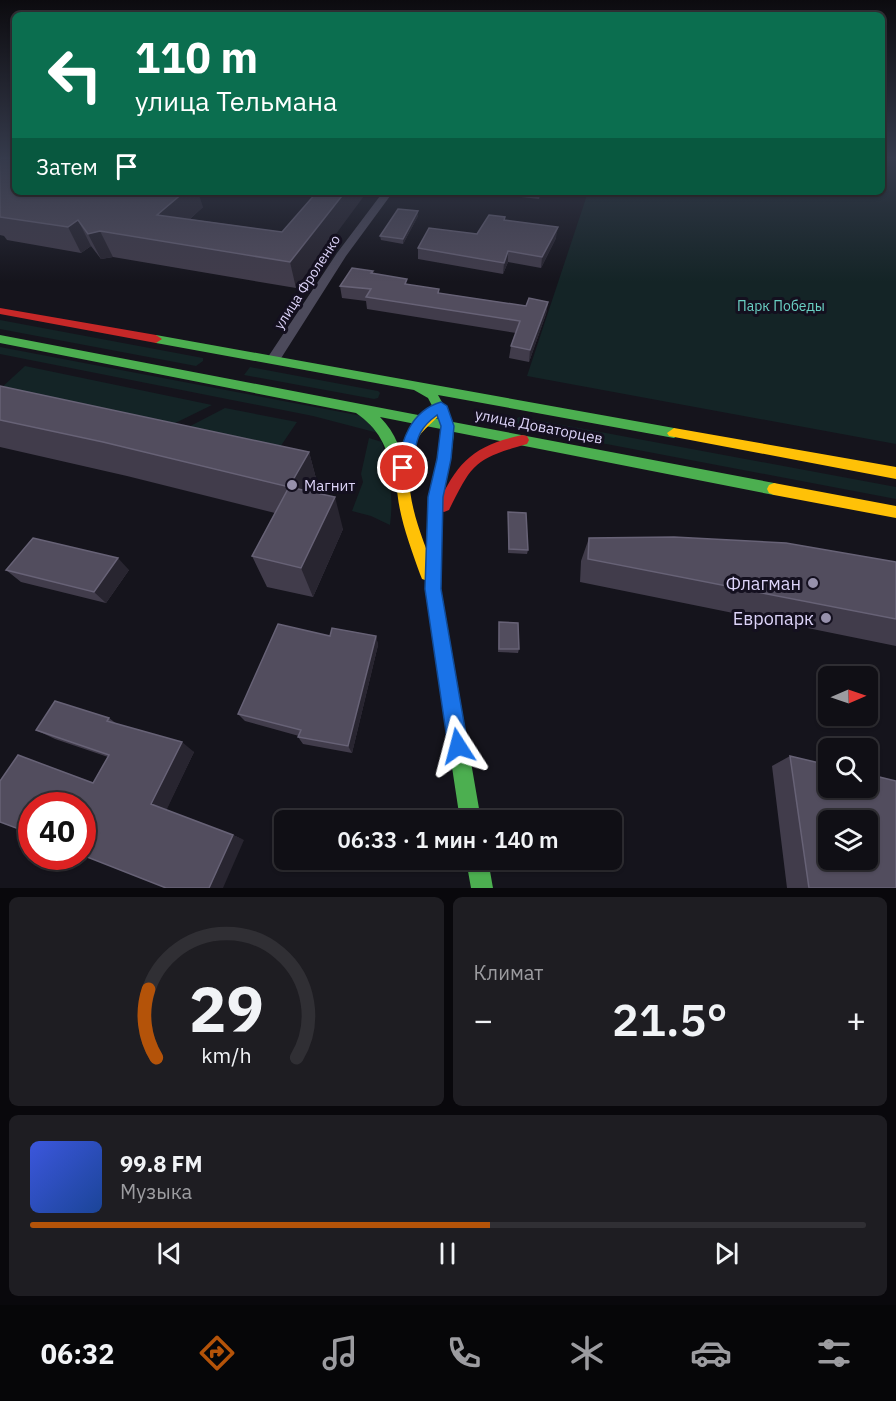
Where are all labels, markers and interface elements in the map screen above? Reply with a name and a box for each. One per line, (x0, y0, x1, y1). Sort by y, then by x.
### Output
text: 110 m (135, 30, 258, 85)
icon: left (36, 36, 114, 114)
text: улица Тельмана (135, 83, 337, 118)
icon: arrive (110, 150, 143, 183)
text: Затем (36, 152, 98, 181)
street label: улица Фроленко (270, 231, 344, 333)
park label: Парк Победы (737, 297, 825, 315)
street label: улица Доваторцев (473, 404, 605, 448)
pin (377, 442, 428, 493)
icon: arrive (386, 451, 419, 484)
place label: Магнит (304, 476, 355, 495)
marker: Магнит (285, 478, 299, 492)
place label: Флагман (726, 572, 801, 595)
marker: Флагман (806, 576, 820, 590)
place label: Европарк (733, 607, 814, 630)
marker: Европарк (819, 611, 833, 625)
north arrow (818, 666, 878, 726)
map controls (818, 666, 878, 870)
position arrow (426, 714, 490, 778)
button: search (818, 738, 878, 798)
speed limit sign: 40 (18, 792, 96, 870)
button: layers (818, 810, 878, 870)
text: 06:33 · 1 мин · 140 m (337, 825, 559, 854)
text: Климат (474, 959, 544, 986)
text: 29 (189, 968, 264, 1049)
text: 21.5° (612, 990, 728, 1048)
text: − (474, 998, 493, 1041)
text: + (846, 998, 866, 1041)
text: km/h (201, 1042, 251, 1070)
text: 99.8 FM (120, 1149, 203, 1178)
text: Музыка (120, 1178, 192, 1205)
icon: previous (153, 1237, 186, 1270)
icon: pause (431, 1237, 464, 1270)
icon: next (710, 1237, 743, 1270)
icon: directions (196, 1332, 238, 1374)
icon: music (319, 1332, 361, 1374)
icon: phone (443, 1332, 485, 1374)
icon: climate (566, 1332, 608, 1374)
icon: car (690, 1332, 732, 1374)
icon: filters (813, 1332, 855, 1374)
text: 06:32 (41, 1336, 114, 1371)

